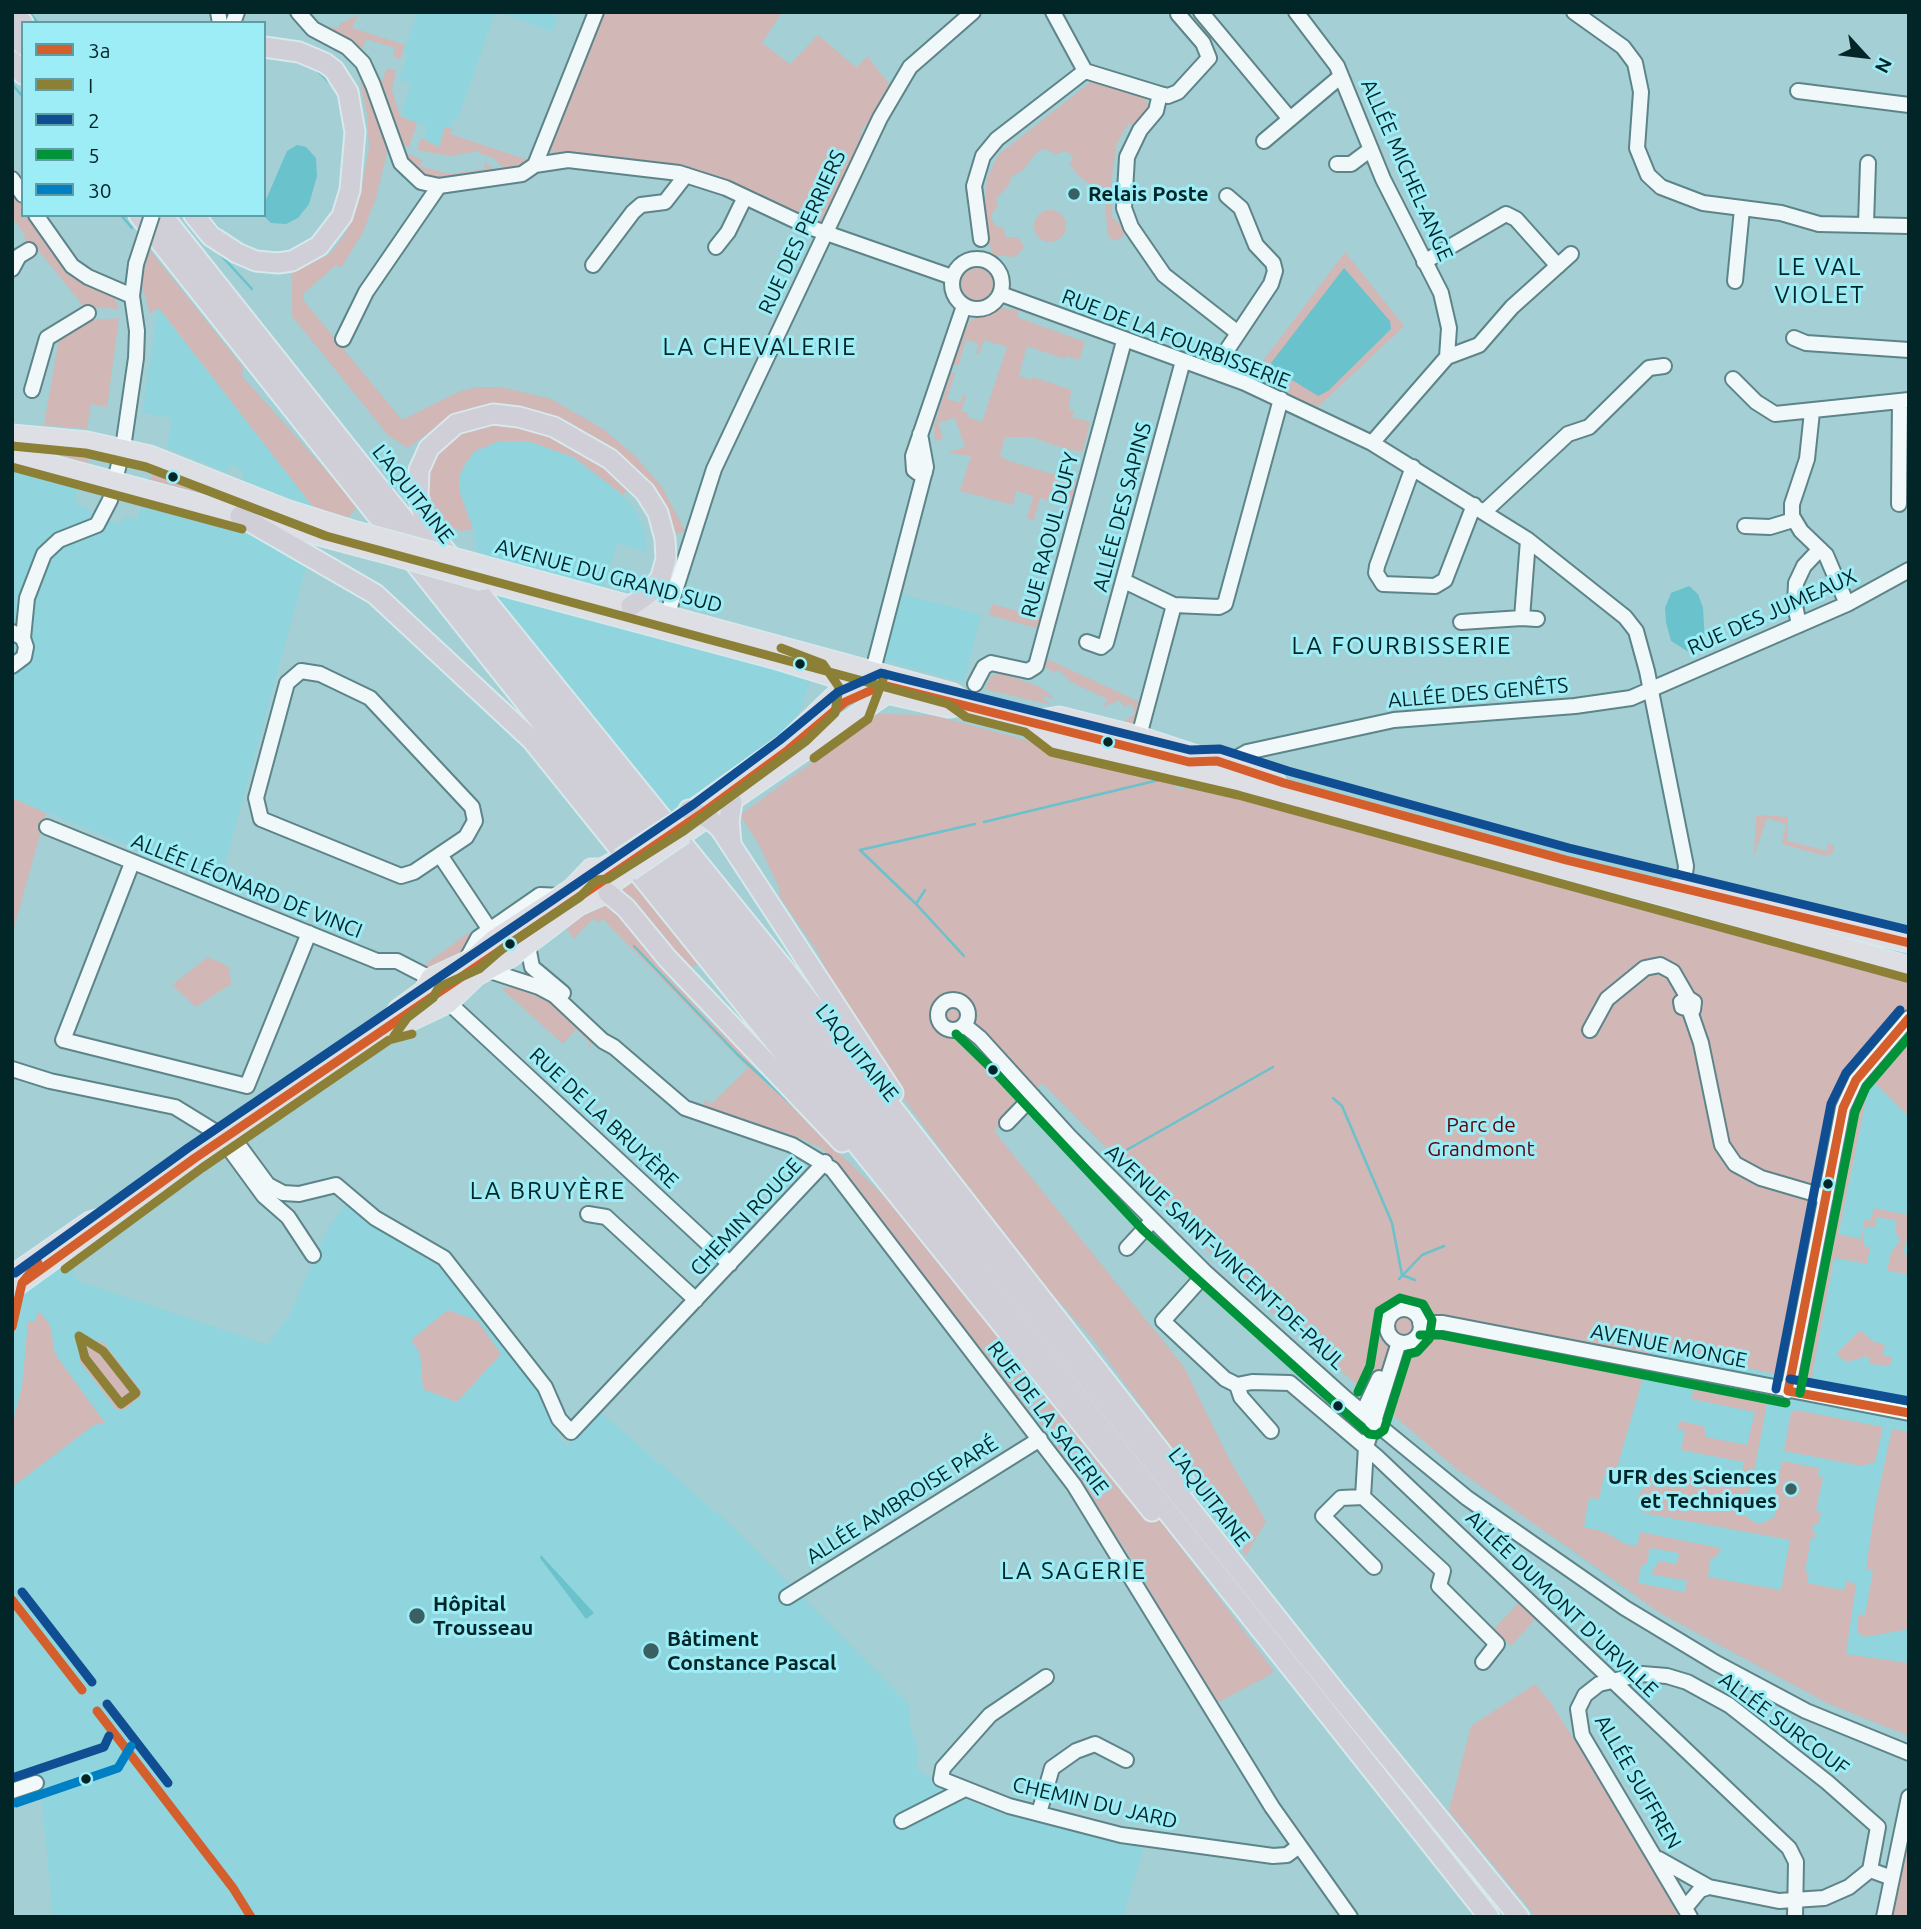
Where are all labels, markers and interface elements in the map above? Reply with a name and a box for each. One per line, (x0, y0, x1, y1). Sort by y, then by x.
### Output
legend (21, 21, 266, 217)
north arrow (1830, 21, 1900, 91)
text: 3a (88, 38, 111, 62)
text: N (1871, 54, 1897, 77)
text: I (88, 73, 93, 97)
street label: ALLÉE MICHEL-ANGE (1356, 75, 1458, 265)
text: 2 (88, 108, 100, 132)
text: 5 (88, 143, 100, 167)
street label: RUE DES PERRIERS (753, 146, 851, 318)
text: 30 (88, 178, 112, 202)
place label: Relais Poste (1088, 181, 1209, 207)
marker: Relais Poste (1066, 186, 1082, 202)
district label: LE VAL VIOLET (1775, 253, 1865, 309)
street label: RUE DE LA FOURBISSERIE (1058, 284, 1294, 394)
district label: LA CHEVALERIE (664, 333, 856, 361)
street label: ALLÉE DES SAPINS (1087, 420, 1157, 594)
street label: L'AQUITAINE (367, 440, 459, 548)
street label: RUE RAOUL DUFY (1016, 450, 1084, 620)
unlabelled marker (166, 470, 180, 484)
street label: AVENUE DU GRAND SUD (493, 534, 725, 618)
street label: RUE DES JUMEAUX (1684, 563, 1860, 661)
district label: LA FOURBISSERIE (1293, 632, 1511, 660)
unlabelled marker (793, 657, 807, 671)
street label: ALLÉE DES GENÊTS (1387, 673, 1569, 713)
unlabelled marker (1101, 735, 1115, 749)
street label: ALLÉE LÉONARD DE VINCI (128, 828, 366, 944)
unlabelled marker (503, 937, 517, 951)
street label: L'AQUITAINE (810, 999, 904, 1107)
street label: RUE DE LA BRUYÈRE (524, 1042, 684, 1194)
unlabelled marker (986, 1063, 1000, 1077)
park label: Parc de Grandmont (1427, 1112, 1535, 1162)
street label: AVENUE SAINT-VINCENT-DE-PAUL (1100, 1139, 1350, 1375)
street label: CHEMIN ROUGE (685, 1153, 807, 1281)
district label: LA BRUYÈRE (471, 1177, 625, 1205)
unlabelled marker (1821, 1177, 1835, 1191)
street label: AVENUE MONGE (1589, 1318, 1749, 1374)
street label: RUE DE LA SAGERIE (982, 1336, 1114, 1500)
unlabelled marker (1331, 1399, 1345, 1413)
street label: ALLÉE AMBROISE PARÉ (802, 1431, 1002, 1569)
street label: L'AQUITAINE (1163, 1443, 1255, 1551)
place label: UFR des Sciences et Techniques (1608, 1464, 1777, 1514)
marker: UFR des Sciences et Techniques (1783, 1481, 1799, 1497)
street label: ALLÉE DUMONT D'URVILLE (1461, 1506, 1663, 1702)
district label: LA SAGERIE (1002, 1557, 1146, 1585)
place label: Hôpital Trousseau (433, 1591, 533, 1641)
marker: Hôpital Trousseau (407, 1606, 427, 1626)
place label: Bâtiment Constance Pascal (667, 1626, 836, 1676)
marker: Bâtiment Constance Pascal (641, 1641, 661, 1661)
street label: ALLÉE SURCOUF (1714, 1667, 1854, 1781)
street label: ALLÉE SUFFREN (1589, 1710, 1687, 1854)
unlabelled marker (79, 1772, 93, 1786)
street label: CHEMIN DU JARD (1010, 1772, 1180, 1834)

